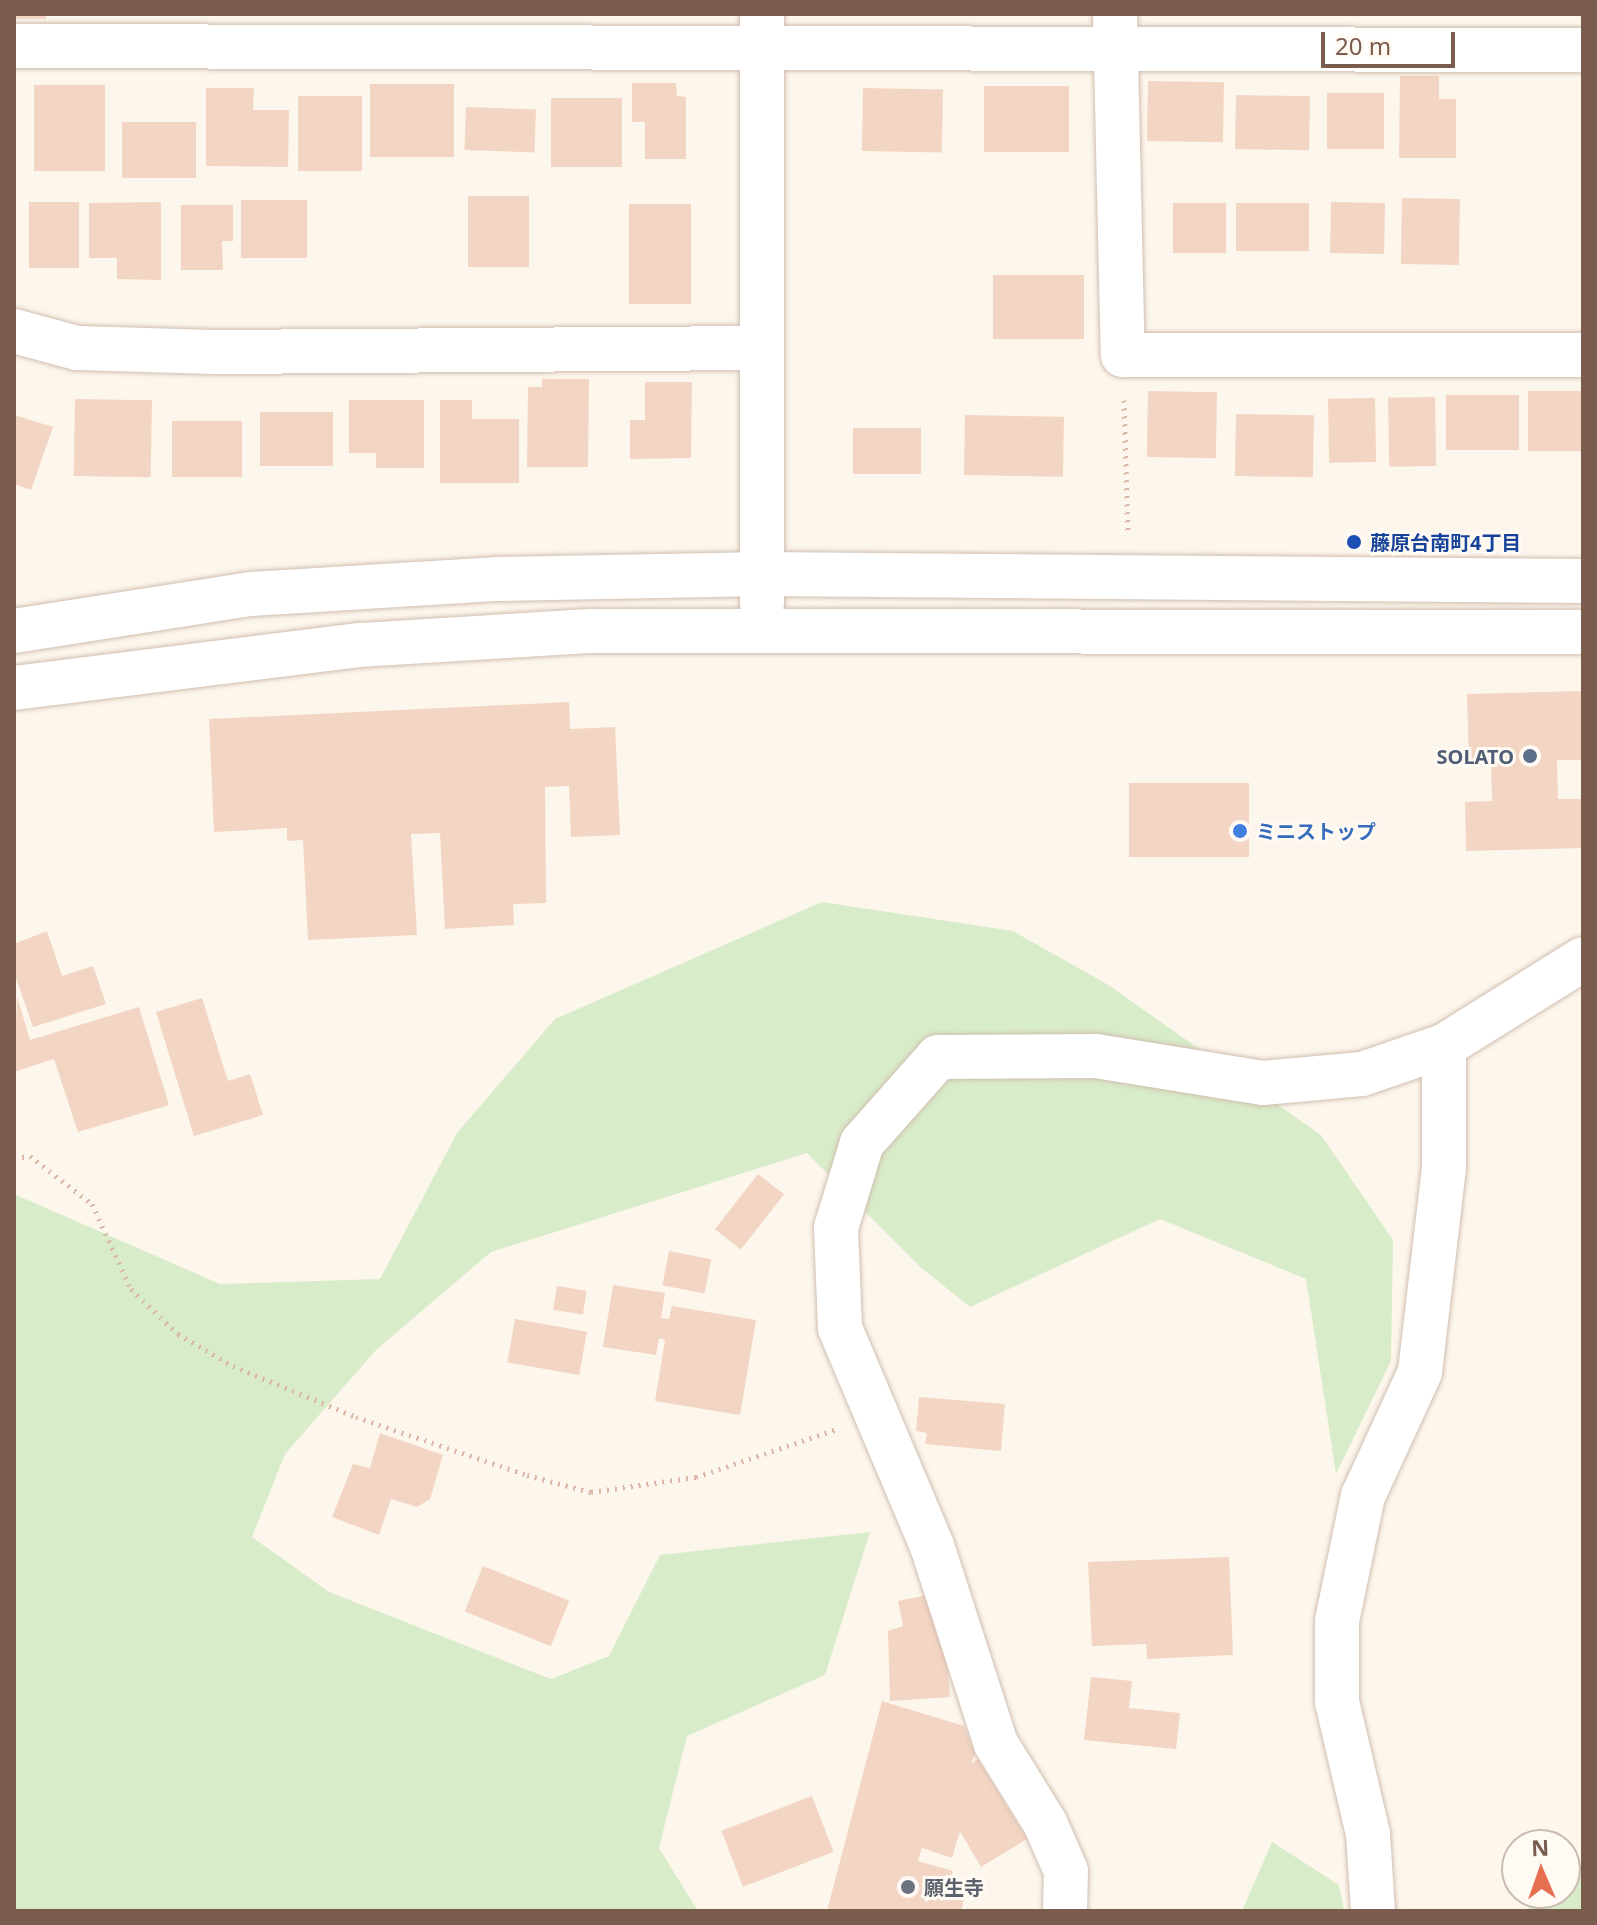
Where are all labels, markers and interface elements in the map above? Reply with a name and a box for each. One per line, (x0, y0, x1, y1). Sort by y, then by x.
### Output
scale bar (1325, 16, 1459, 66)
text: 20 m (1335, 29, 1391, 62)
place label: 藤原台南町4丁目 (1370, 530, 1521, 554)
marker: 藤原台南町4丁目 (1345, 533, 1363, 551)
place label: SOLATO (1437, 744, 1514, 768)
marker: SOLATO (1521, 747, 1539, 765)
place label: ミニストップ (1256, 819, 1376, 843)
marker: ミニストップ (1231, 822, 1249, 840)
north arrow (1501, 1829, 1581, 1909)
text: N (1531, 1832, 1550, 1862)
place label: 願生寺 (924, 1875, 984, 1899)
marker: 願生寺 (899, 1878, 917, 1896)

